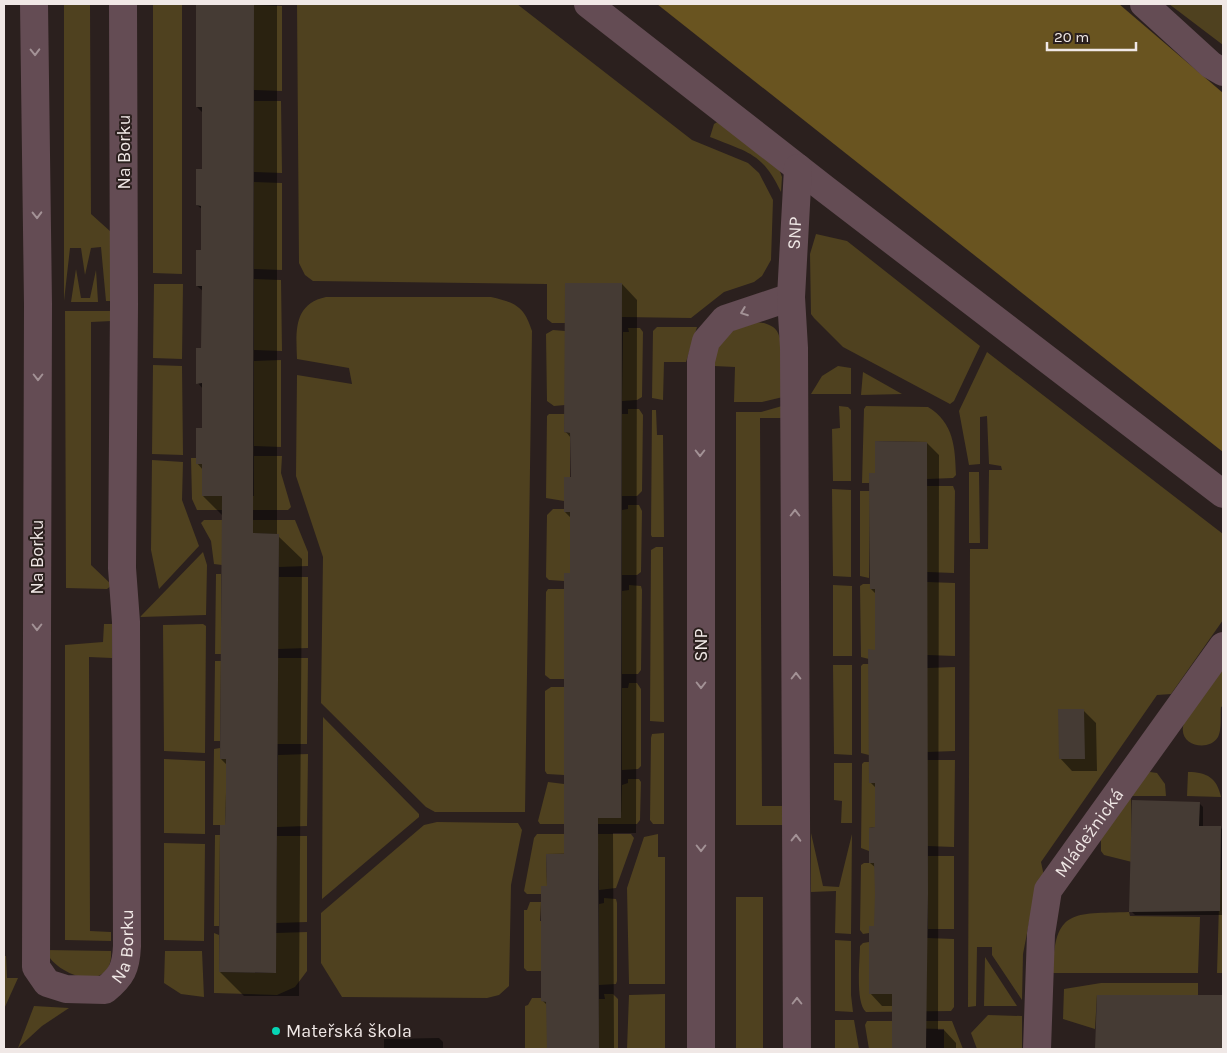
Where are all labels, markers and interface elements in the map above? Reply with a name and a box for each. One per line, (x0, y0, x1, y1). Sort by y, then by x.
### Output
scale bar (1047, 20, 1136, 52)
text: 20 m (1054, 28, 1089, 46)
one-way arrow (30, 49, 40, 57)
street label: Na Borku (113, 114, 135, 190)
one-way arrow (32, 212, 42, 219)
street label: SNP (783, 216, 806, 250)
one-way arrow (741, 306, 749, 316)
one-way arrow (33, 374, 43, 382)
one-way arrow (695, 449, 706, 457)
one-way arrow (790, 509, 800, 516)
street label: Na Borku (26, 519, 48, 595)
one-way arrow (32, 624, 42, 632)
street label: SNP (690, 628, 712, 662)
one-way arrow (791, 671, 801, 679)
one-way arrow (696, 682, 706, 689)
street label: Mládežnická (1050, 784, 1128, 882)
one-way arrow (791, 834, 801, 842)
one-way arrow (696, 844, 706, 852)
street label: Na Borku (106, 909, 138, 988)
one-way arrow (792, 996, 802, 1004)
place label: Mateřská škola (286, 1020, 412, 1042)
marker: Mateřská škola (270, 1025, 282, 1037)

